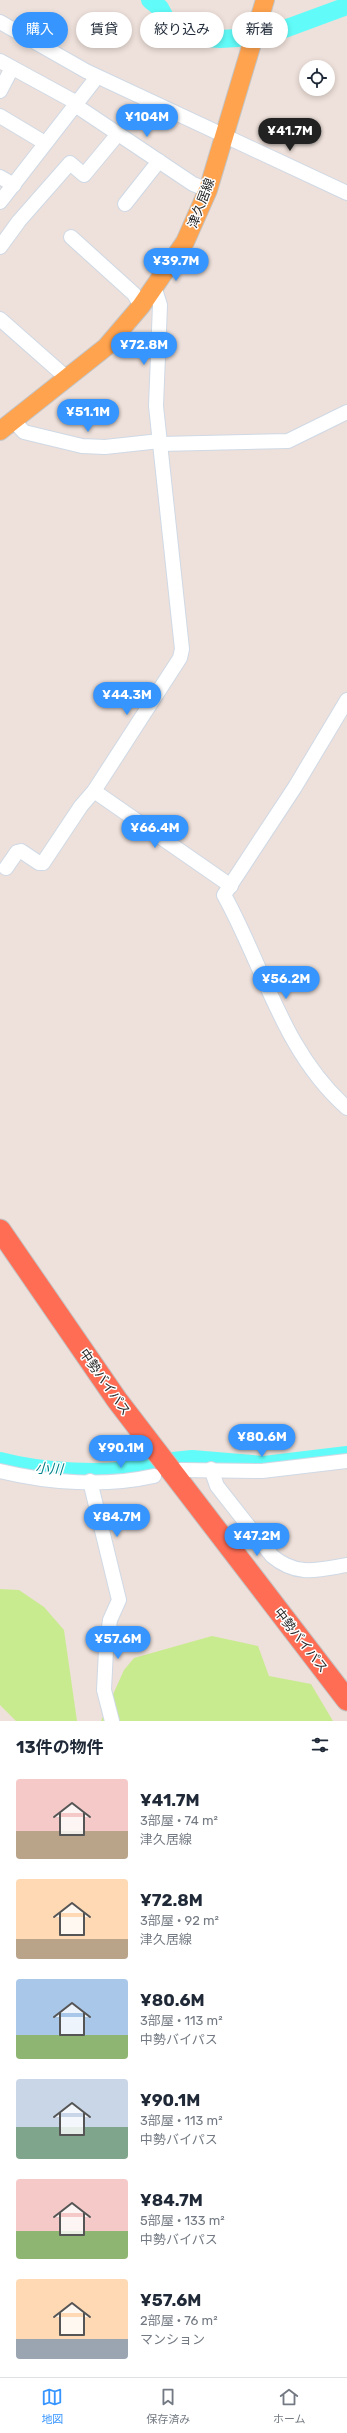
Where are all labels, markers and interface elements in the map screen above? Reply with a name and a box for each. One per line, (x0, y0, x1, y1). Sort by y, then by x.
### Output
chip: 購入 (12, 12, 68, 48)
chip: 賃貸 (76, 12, 132, 48)
chip: 絞り込み (140, 12, 224, 48)
chip: 新着 (232, 12, 288, 48)
map controls (299, 60, 335, 96)
button: locate (299, 60, 335, 96)
pin: ¥104M (119, 104, 175, 138)
text: ¥104M (125, 109, 169, 124)
pin: ¥41.7M (257, 118, 323, 152)
text: ¥41.7M (267, 123, 313, 138)
street label: 津久居線 (185, 176, 217, 230)
pin: ¥39.7M (143, 248, 209, 282)
text: ¥39.7M (153, 253, 199, 268)
pin: ¥72.8M (111, 332, 177, 366)
text: ¥72.8M (120, 337, 168, 352)
pin: ¥51.1M (55, 399, 121, 433)
text: ¥51.1M (66, 404, 110, 419)
pin: ¥44.3M (94, 682, 160, 716)
text: ¥44.3M (102, 687, 152, 702)
pin: ¥66.4M (122, 815, 188, 849)
text: ¥66.4M (130, 820, 180, 835)
pin: ¥56.2M (253, 966, 319, 1000)
text: ¥56.2M (262, 971, 310, 986)
street label: 中勢バイパス (77, 1346, 133, 1418)
pin: ¥80.6M (229, 1424, 295, 1458)
text: ¥80.6M (237, 1429, 287, 1444)
pin: ¥90.1M (88, 1435, 154, 1469)
text: ¥90.1M (98, 1440, 144, 1455)
water label: 小川 (35, 1460, 65, 1478)
pin: ¥84.7M (84, 1504, 150, 1538)
text: ¥84.7M (93, 1509, 141, 1524)
pin: ¥47.2M (224, 1523, 290, 1557)
text: ¥47.2M (233, 1528, 281, 1543)
street label: 中勢バイパス (271, 1605, 331, 1675)
pin: ¥57.6M (85, 1626, 151, 1660)
text: ¥57.6M (95, 1631, 141, 1646)
icon: filters (309, 1734, 331, 1756)
text: 13件の物件 (16, 1737, 104, 1757)
text: ¥41.7M (140, 1790, 199, 1810)
icon: home (48, 1795, 96, 1843)
text: 3部屋 · 74 m² (140, 1813, 218, 1828)
text: 津久居線 (140, 1832, 192, 1847)
text: ¥72.8M (140, 1890, 203, 1910)
icon: home (48, 1895, 96, 1943)
text: 3部屋 · 92 m² (140, 1913, 219, 1928)
text: 津久居線 (140, 1932, 192, 1947)
text: ¥80.6M (140, 1990, 205, 2010)
icon: home (48, 1995, 96, 2043)
text: 3部屋 · 113 m² (140, 2013, 223, 2028)
text: 中勢バイパス (140, 2032, 218, 2047)
text: ¥90.1M (140, 2090, 200, 2110)
icon: home (48, 2095, 96, 2143)
text: 3部屋 · 113 m² (140, 2113, 223, 2128)
text: 中勢バイパス (140, 2132, 218, 2147)
text: ¥84.7M (140, 2190, 203, 2210)
icon: home (48, 2195, 96, 2243)
text: 5部屋 · 133 m² (140, 2213, 225, 2228)
text: 中勢バイパス (140, 2232, 218, 2247)
text: ¥57.6M (140, 2290, 201, 2310)
icon: home (48, 2295, 96, 2343)
text: 2部屋 · 76 m² (140, 2313, 218, 2328)
text: マンション (140, 2332, 205, 2347)
tab: 地図 (41, 2386, 63, 2426)
tab: 保存済み (146, 2386, 190, 2426)
tab: ホーム (273, 2386, 306, 2426)

